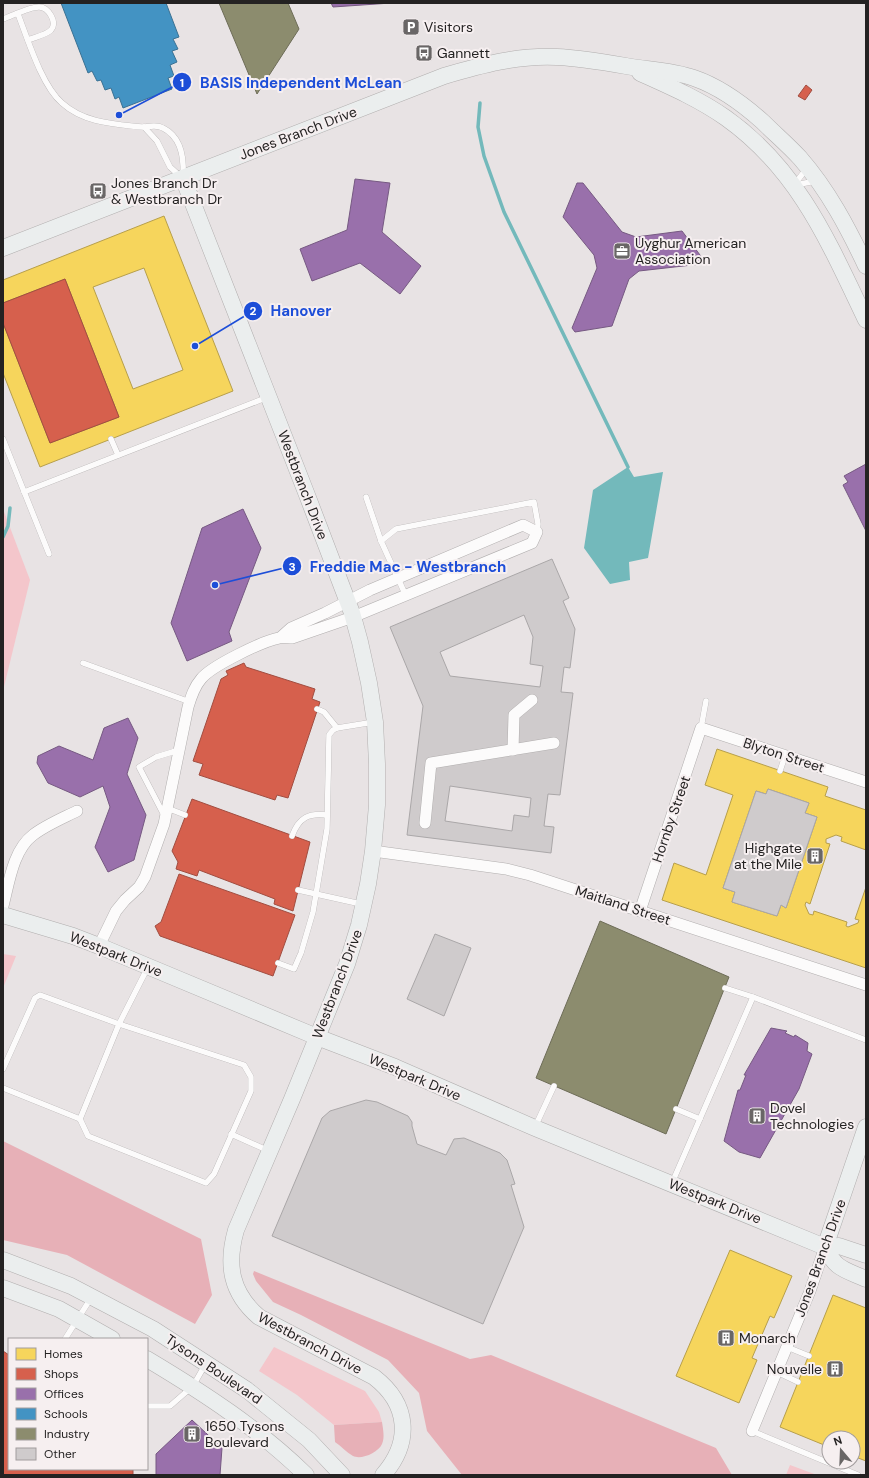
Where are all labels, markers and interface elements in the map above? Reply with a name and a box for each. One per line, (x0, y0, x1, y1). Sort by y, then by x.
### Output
parking icon: Visitors (401, 17, 421, 37)
place label: Visitors (424, 18, 473, 36)
bus stop icon: Gannett (414, 43, 434, 63)
place label: Gannett (437, 44, 490, 62)
callout: BASIS Independent McLean (172, 69, 410, 96)
text: BASIS Independent McLean (200, 73, 402, 93)
text: 1 (180, 75, 184, 91)
street label: Jones Branch Drive (237, 102, 359, 164)
place label: Jones Branch Dr & Westbranch Dr (111, 174, 222, 208)
bus stop icon: Jones Branch Dr & Westbranch Dr (88, 181, 108, 201)
place label: Uyghur American Association (635, 234, 746, 268)
office icon: Uyghur American Association (612, 241, 632, 261)
callout: Hanover (243, 297, 340, 324)
text: Hanover (271, 301, 331, 321)
text: 2 (250, 303, 257, 319)
street label: Westbranch Drive (274, 428, 332, 542)
callout: Freddie Mac - Westbranch (282, 553, 514, 580)
text: Freddie Mac - Westbranch (310, 557, 506, 577)
text: 3 (288, 559, 296, 575)
street label: Blyton Street (741, 733, 827, 777)
street label: Hornby Street (648, 773, 694, 865)
place label: Highgate at the Mile (734, 839, 802, 873)
building icon: Highgate at the Mile (805, 846, 825, 866)
street label: Maitland Street (573, 881, 673, 929)
street label: Westpark Drive (67, 927, 165, 981)
street label: Westbranch Drive (308, 927, 366, 1041)
street label: Westpark Drive (366, 1049, 464, 1105)
place label: Dovel Technologies (770, 1099, 854, 1133)
building icon: Dovel Technologies (747, 1106, 767, 1126)
street label: Westpark Drive (666, 1174, 764, 1228)
street label: Jones Branch Drive (790, 1196, 850, 1319)
street label: Westbranch Drive (255, 1308, 365, 1378)
building icon: Monarch (716, 1328, 736, 1348)
place label: Monarch (739, 1329, 796, 1347)
street label: Tysons Boulevard (162, 1330, 266, 1408)
legend (8, 1338, 148, 1470)
text: Homes (44, 1346, 83, 1362)
building icon: Nouvelle (825, 1359, 845, 1379)
place label: Nouvelle (767, 1360, 822, 1378)
text: Shops (44, 1366, 79, 1382)
text: Offices (44, 1386, 84, 1402)
text: Schools (44, 1406, 88, 1422)
place label: 1650 Tysons Boulevard (205, 1417, 285, 1451)
building icon: 1650 Tysons Boulevard (182, 1424, 202, 1444)
text: Industry (44, 1426, 90, 1442)
north arrow (821, 1430, 861, 1470)
text: N (832, 1433, 844, 1448)
text: Other (44, 1446, 77, 1462)

